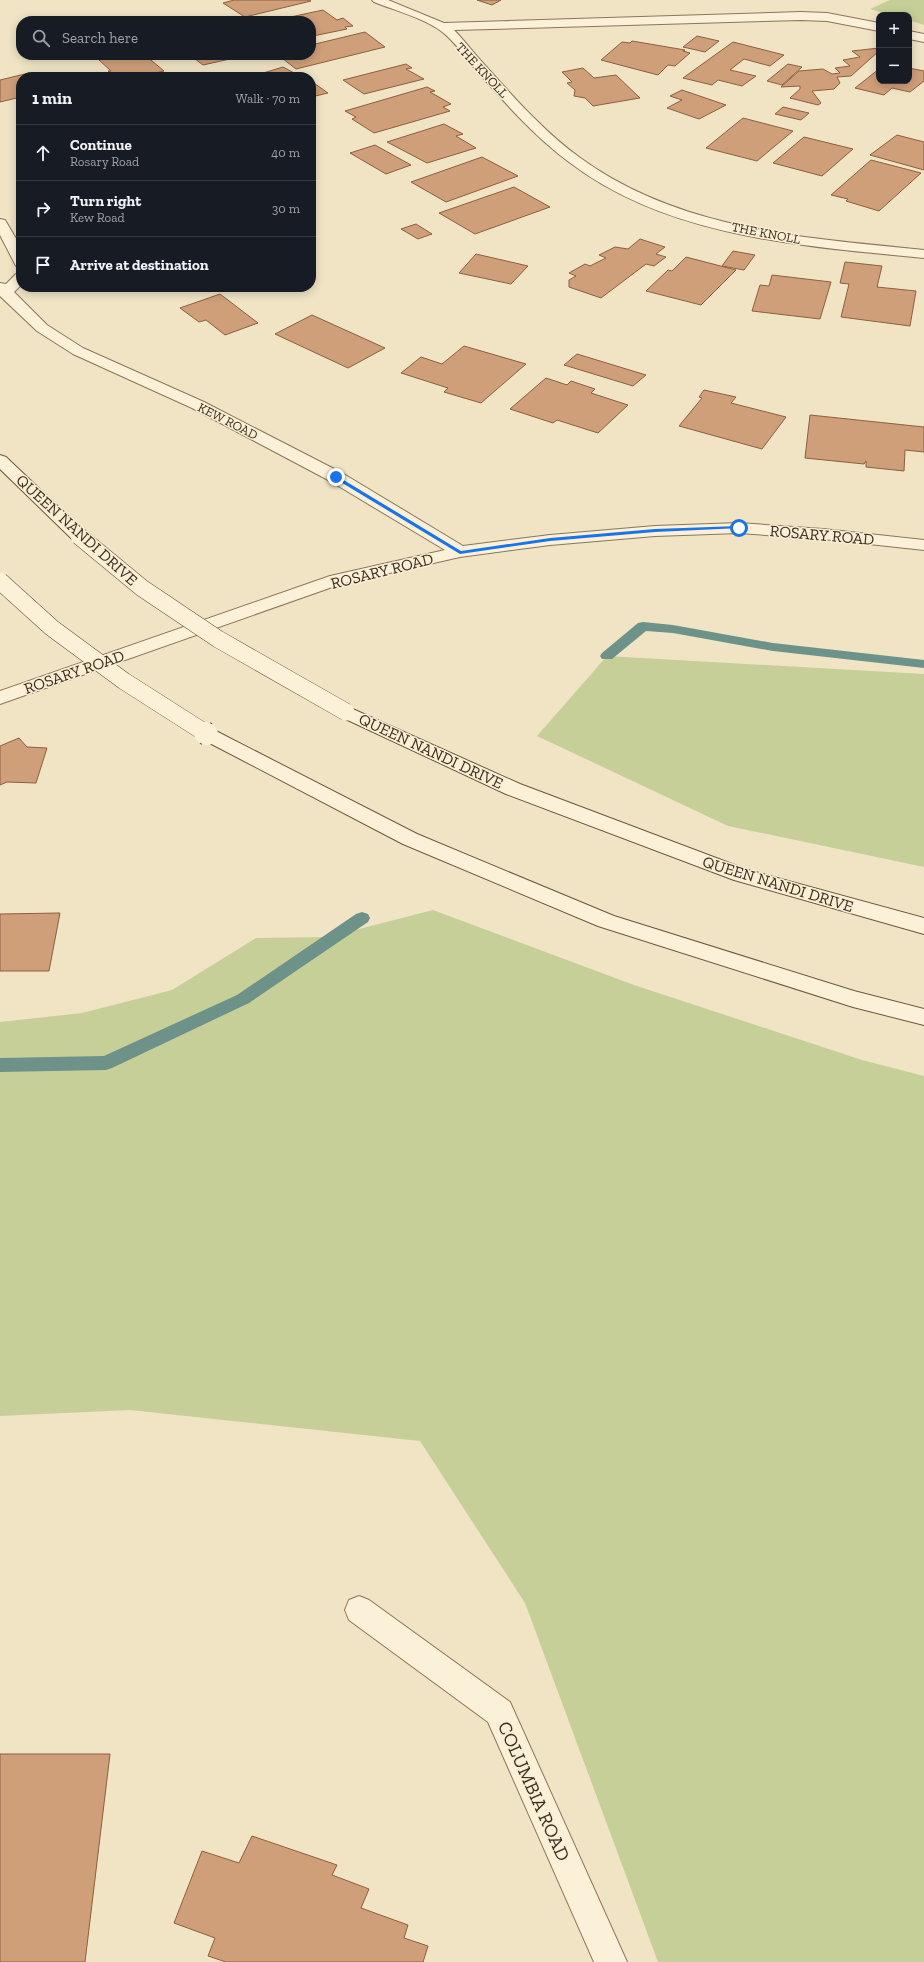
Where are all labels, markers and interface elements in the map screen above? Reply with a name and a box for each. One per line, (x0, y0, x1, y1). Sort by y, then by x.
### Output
map controls (876, 12, 912, 84)
button: + (876, 12, 912, 48)
search box (16, 16, 316, 60)
icon: search (30, 27, 52, 49)
text: Search here (62, 29, 138, 47)
street label: THE KNOLL (453, 39, 511, 101)
button: − (876, 48, 912, 84)
text: 1 min (32, 88, 72, 108)
text: Walk · 70 m (235, 91, 300, 106)
text: Continue (70, 136, 132, 154)
icon: ahead (32, 142, 54, 164)
text: 40 m (271, 145, 300, 160)
text: Rosary Road (70, 154, 139, 169)
text: Turn right (70, 192, 141, 210)
icon: right (32, 198, 54, 220)
text: 30 m (272, 201, 300, 216)
text: Kew Road (70, 210, 125, 225)
street label: THE KNOLL (730, 219, 802, 247)
icon: arrive (32, 254, 54, 276)
text: Arrive at destination (70, 256, 209, 274)
street label: KEW ROAD (196, 399, 260, 443)
route end (327, 468, 345, 486)
street label: QUEEN NANDI DRIVE (12, 470, 142, 590)
route start (730, 519, 748, 537)
street label: ROSARY ROAD (769, 521, 875, 549)
street label: ROSARY ROAD (329, 549, 435, 593)
street label: ROSARY ROAD (21, 646, 127, 698)
street label: QUEEN NANDI DRIVE (356, 709, 506, 793)
street label: QUEEN NANDI DRIVE (700, 852, 856, 916)
street label: COLUMBIA ROAD (493, 1718, 575, 1864)

